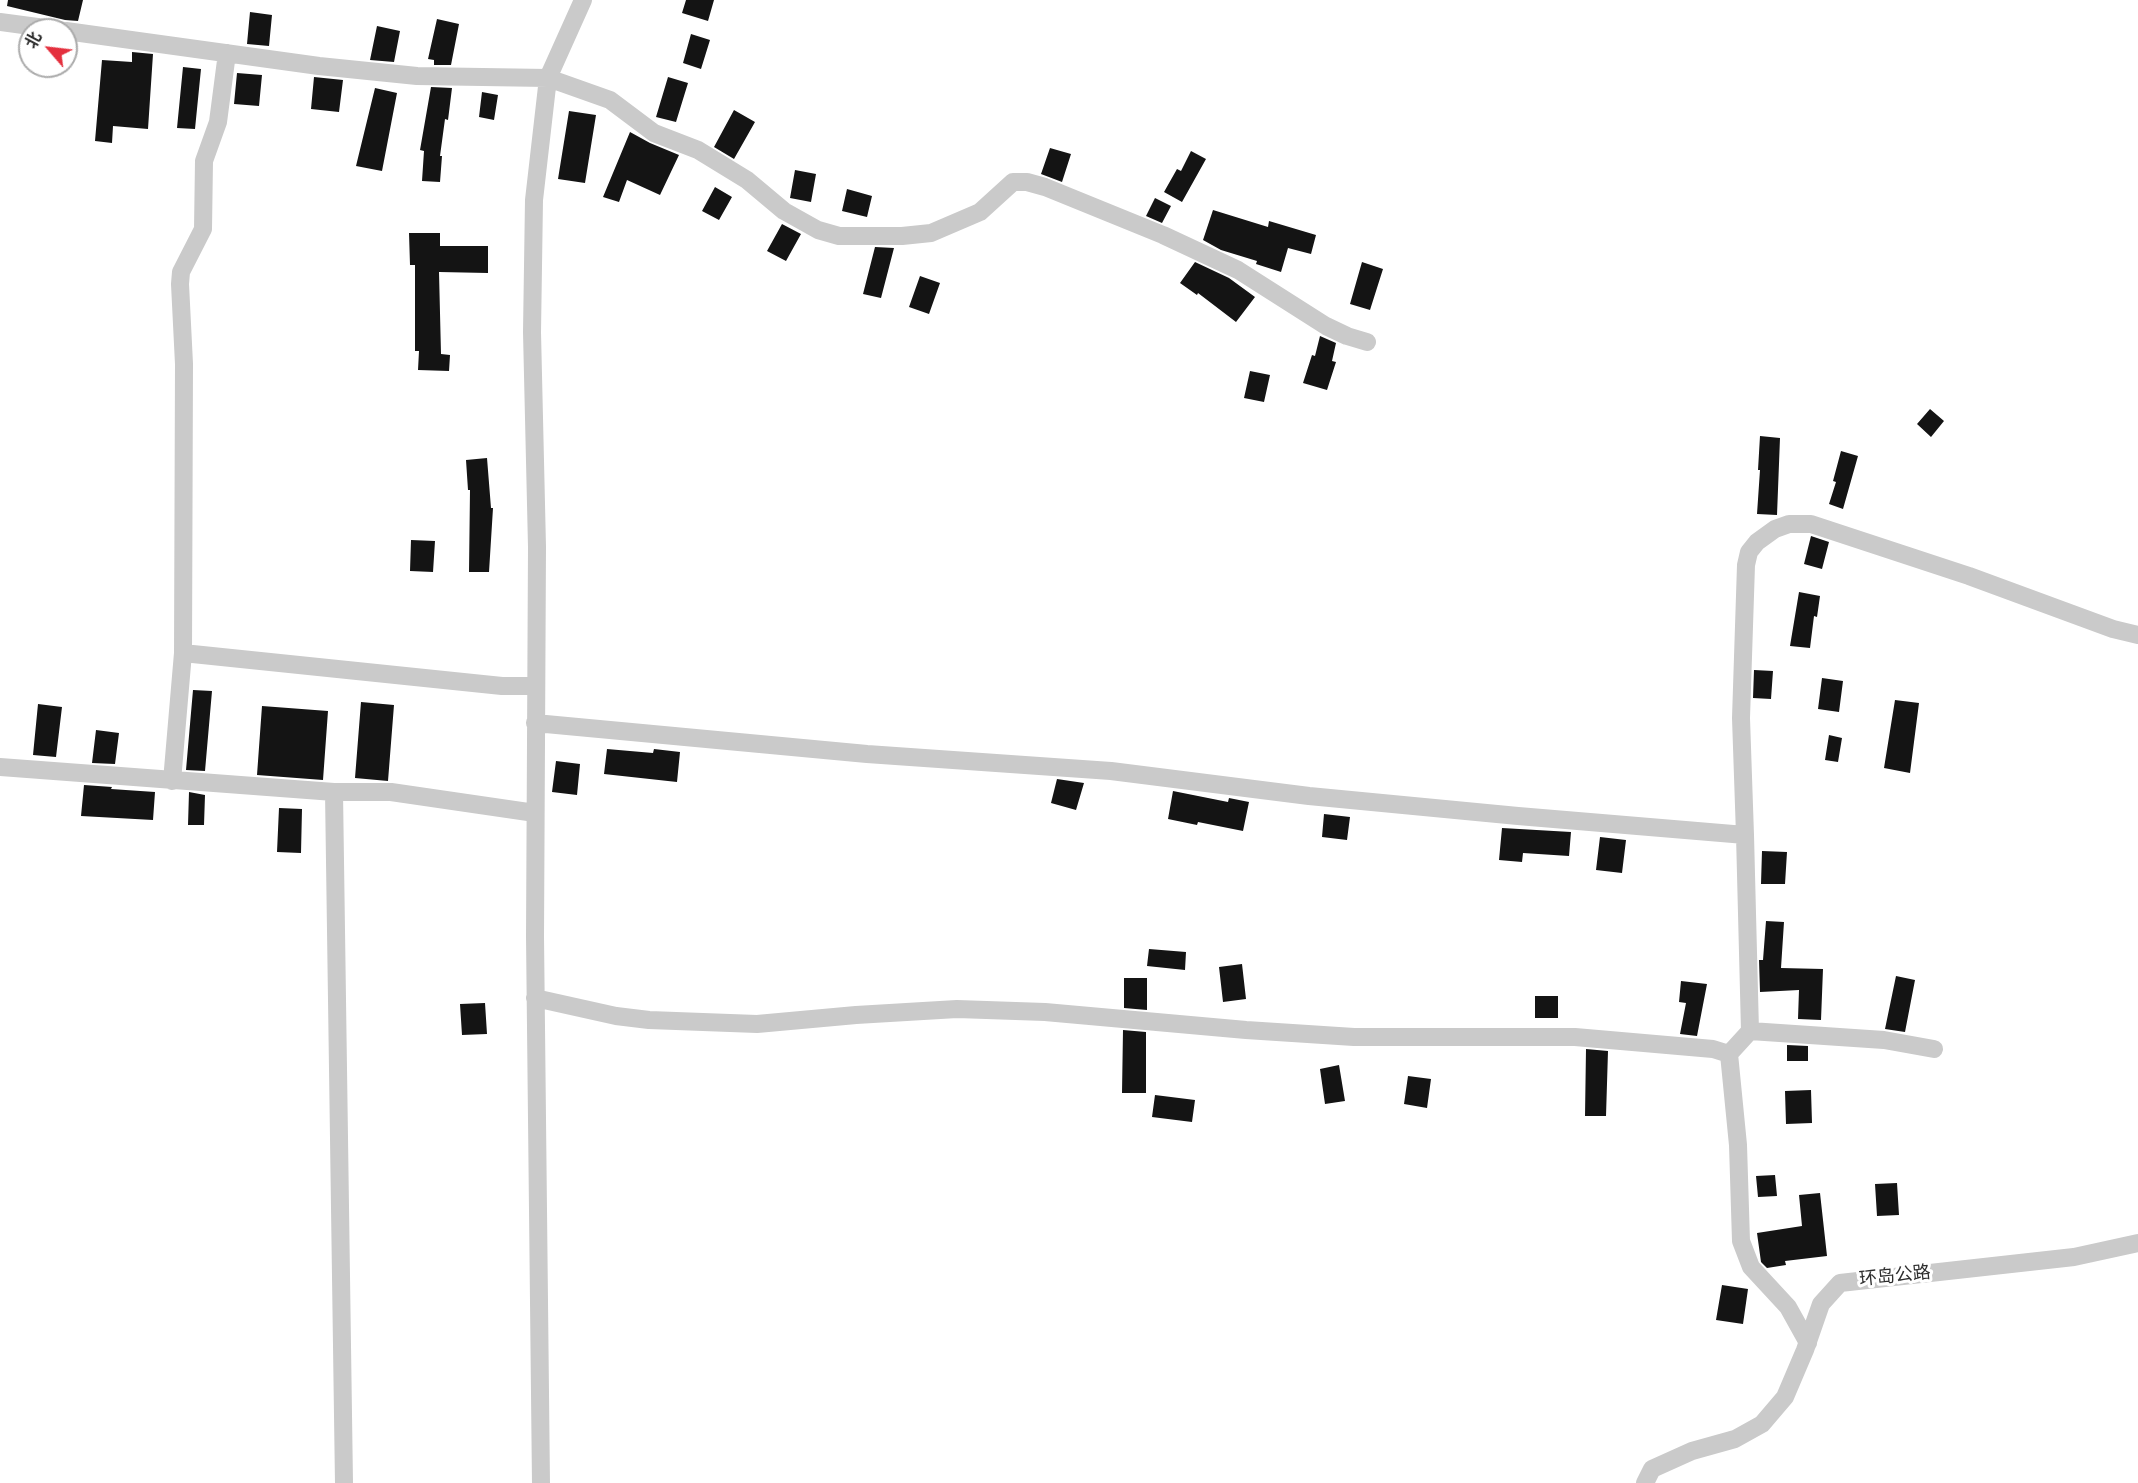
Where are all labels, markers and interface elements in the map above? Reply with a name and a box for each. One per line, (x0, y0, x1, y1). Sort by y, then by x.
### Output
north arrow (18, 18, 78, 78)
text: 北 (20, 28, 47, 53)
street label: 环岛公路 (1858, 1262, 1932, 1292)

